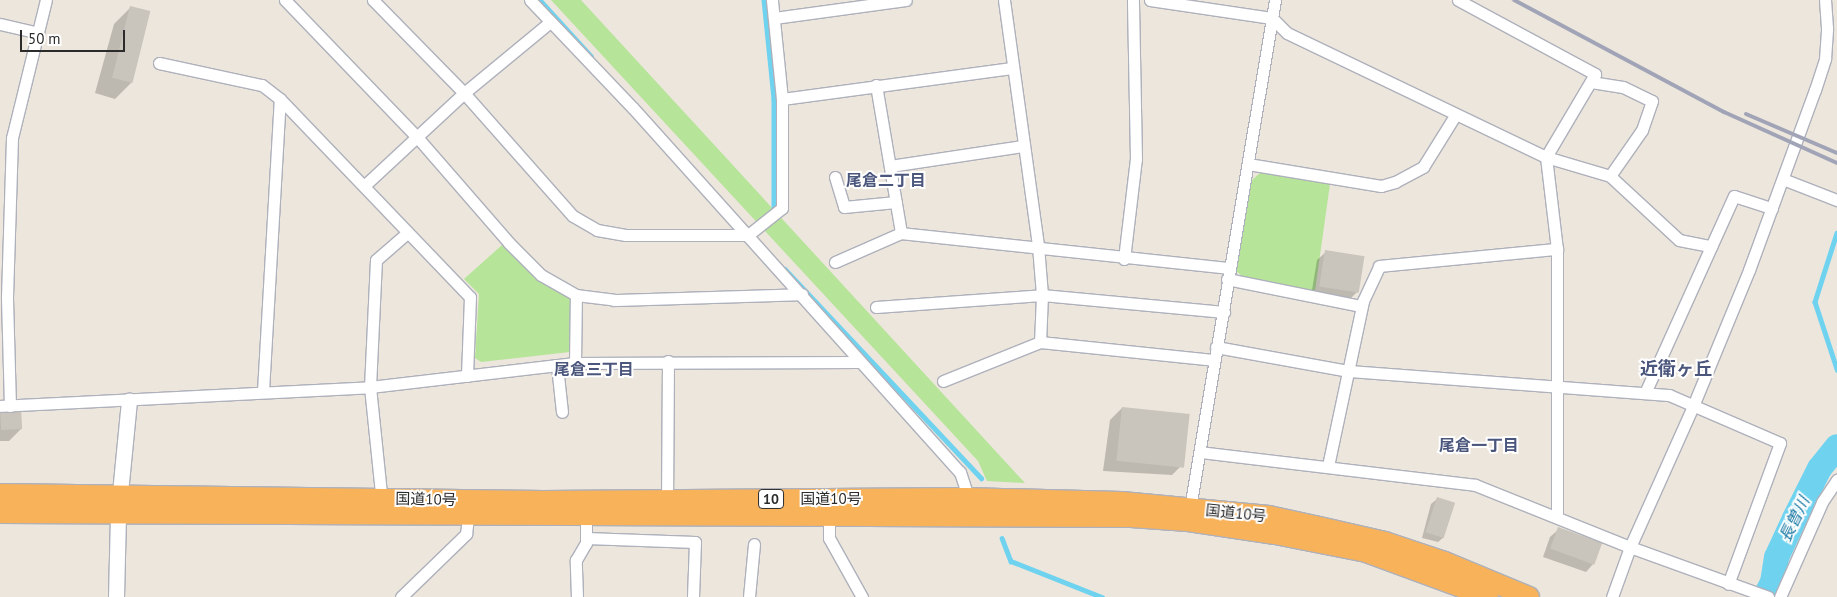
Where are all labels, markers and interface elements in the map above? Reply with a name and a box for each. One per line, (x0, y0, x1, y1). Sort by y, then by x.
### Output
scale bar (22, 20, 128, 52)
text: 50 m (28, 29, 61, 48)
district label: 尾倉二丁目 (846, 170, 926, 190)
district label: 近衛ヶ丘 (1640, 358, 1712, 380)
district label: 尾倉三丁目 (554, 359, 634, 379)
district label: 尾倉一丁目 (1439, 435, 1519, 455)
road number: 10 (757, 488, 785, 510)
street label: 国道10号 (395, 489, 457, 509)
street label: 国道10号 (800, 490, 862, 508)
water label: 長曽川 (1775, 493, 1813, 545)
street label: 国道10号 (1205, 501, 1267, 525)

